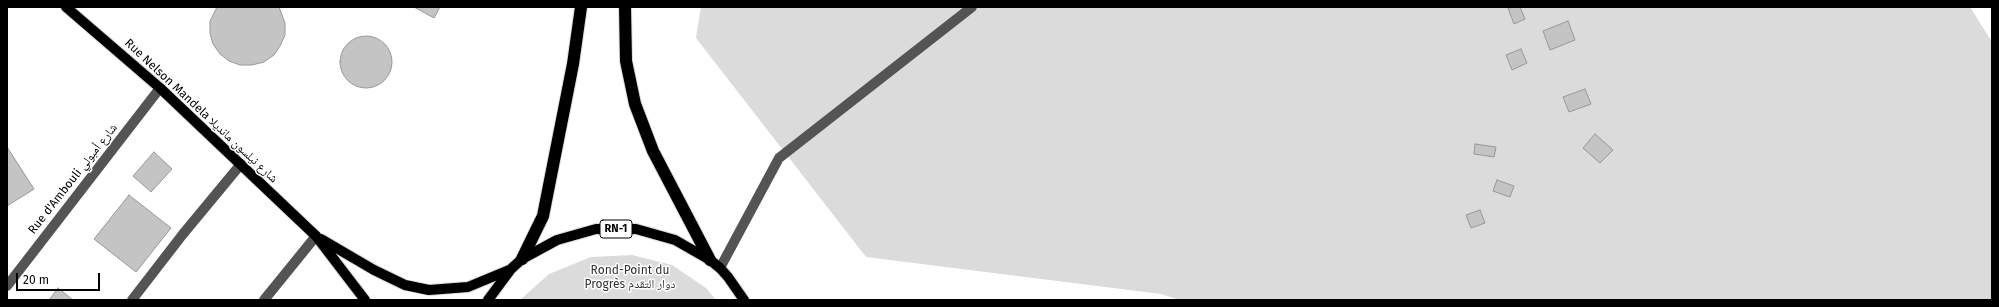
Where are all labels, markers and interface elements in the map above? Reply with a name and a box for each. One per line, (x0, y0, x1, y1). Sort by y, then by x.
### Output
street label: Rue Nelson Mandela شارع نيلسون مانديلا (121, 36, 281, 186)
street label: Rue d'Ambouli شارع أمبولي (25, 121, 121, 237)
road number: RN-1 (600, 220, 632, 238)
park label: Rond-Point du Progrès دوار التقدم (584, 264, 676, 292)
scale bar (18, 265, 102, 291)
text: 20 m (23, 273, 49, 287)

